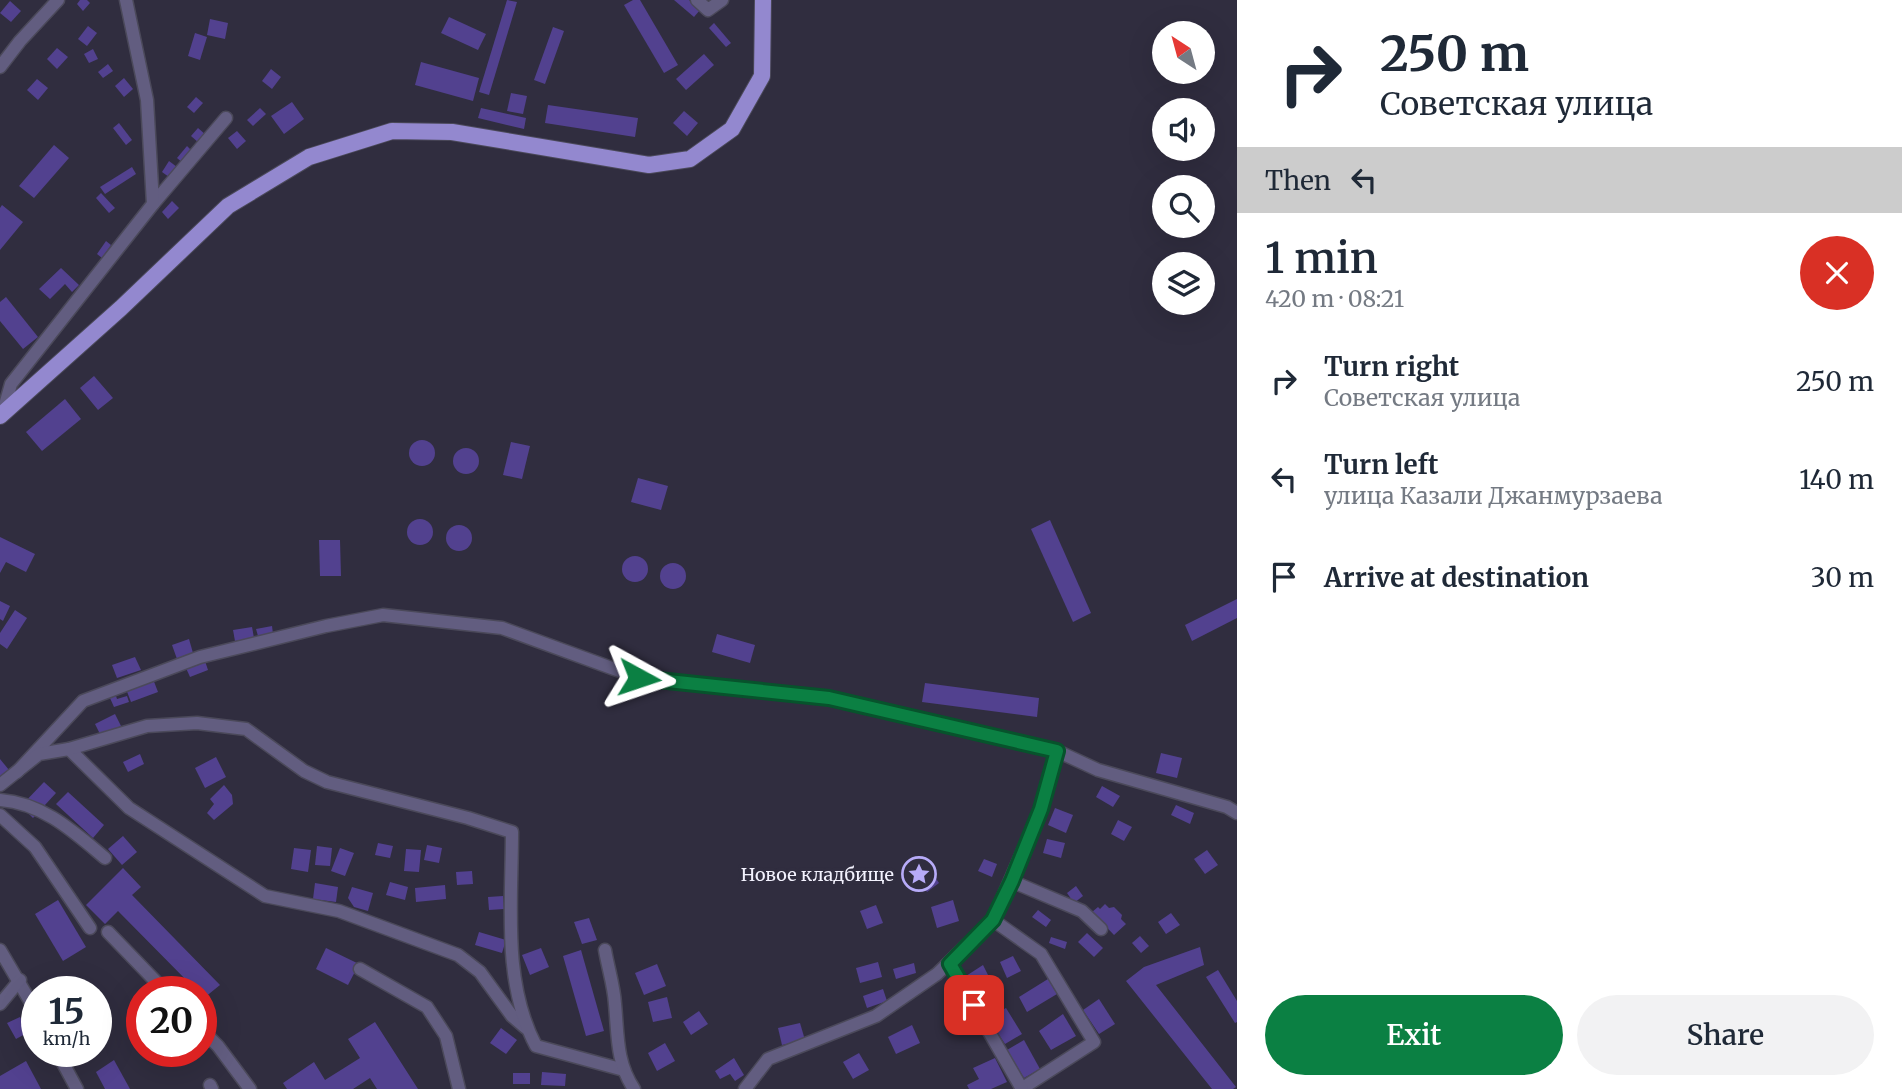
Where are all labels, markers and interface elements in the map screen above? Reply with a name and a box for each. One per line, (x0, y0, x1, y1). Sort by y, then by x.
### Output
north arrow (1152, 21, 1214, 84)
map controls (1152, 21, 1215, 315)
text: 250 m (1380, 23, 1529, 84)
icon: right (1265, 28, 1356, 119)
text: Советская улица (1380, 84, 1653, 124)
button: sound (1152, 98, 1215, 161)
icon: left (1345, 161, 1383, 199)
text: Then (1265, 164, 1331, 197)
button: search (1152, 175, 1215, 238)
text: 1 min (1265, 232, 1378, 284)
button: close (1800, 236, 1874, 310)
button: layers (1152, 252, 1215, 315)
text: 420 m · 08:21 (1265, 284, 1404, 313)
text: Turn right (1324, 350, 1459, 383)
icon: right (1265, 362, 1303, 400)
text: 250 m (1796, 365, 1874, 398)
text: Советская улица (1324, 383, 1520, 412)
text: Turn left (1324, 448, 1438, 481)
icon: left (1265, 460, 1303, 498)
text: 140 m (1799, 463, 1874, 496)
text: улица Казали Джанмурзаева (1324, 481, 1662, 510)
icon: arrive (1265, 558, 1303, 596)
text: Arrive at destination (1324, 561, 1589, 594)
text: 30 m (1811, 561, 1874, 594)
position arrow (602, 641, 676, 715)
place icon: Новое кладбище (900, 855, 938, 893)
place label: Новое кладбище (741, 863, 894, 886)
pin (944, 975, 1004, 1035)
speed limit sign: 20 (126, 976, 217, 1067)
icon: arrive (955, 986, 993, 1024)
text: 15 (49, 990, 84, 1034)
button: Exit (1265, 995, 1563, 1075)
button: Share (1577, 995, 1874, 1075)
text: km/h (43, 1027, 90, 1050)

